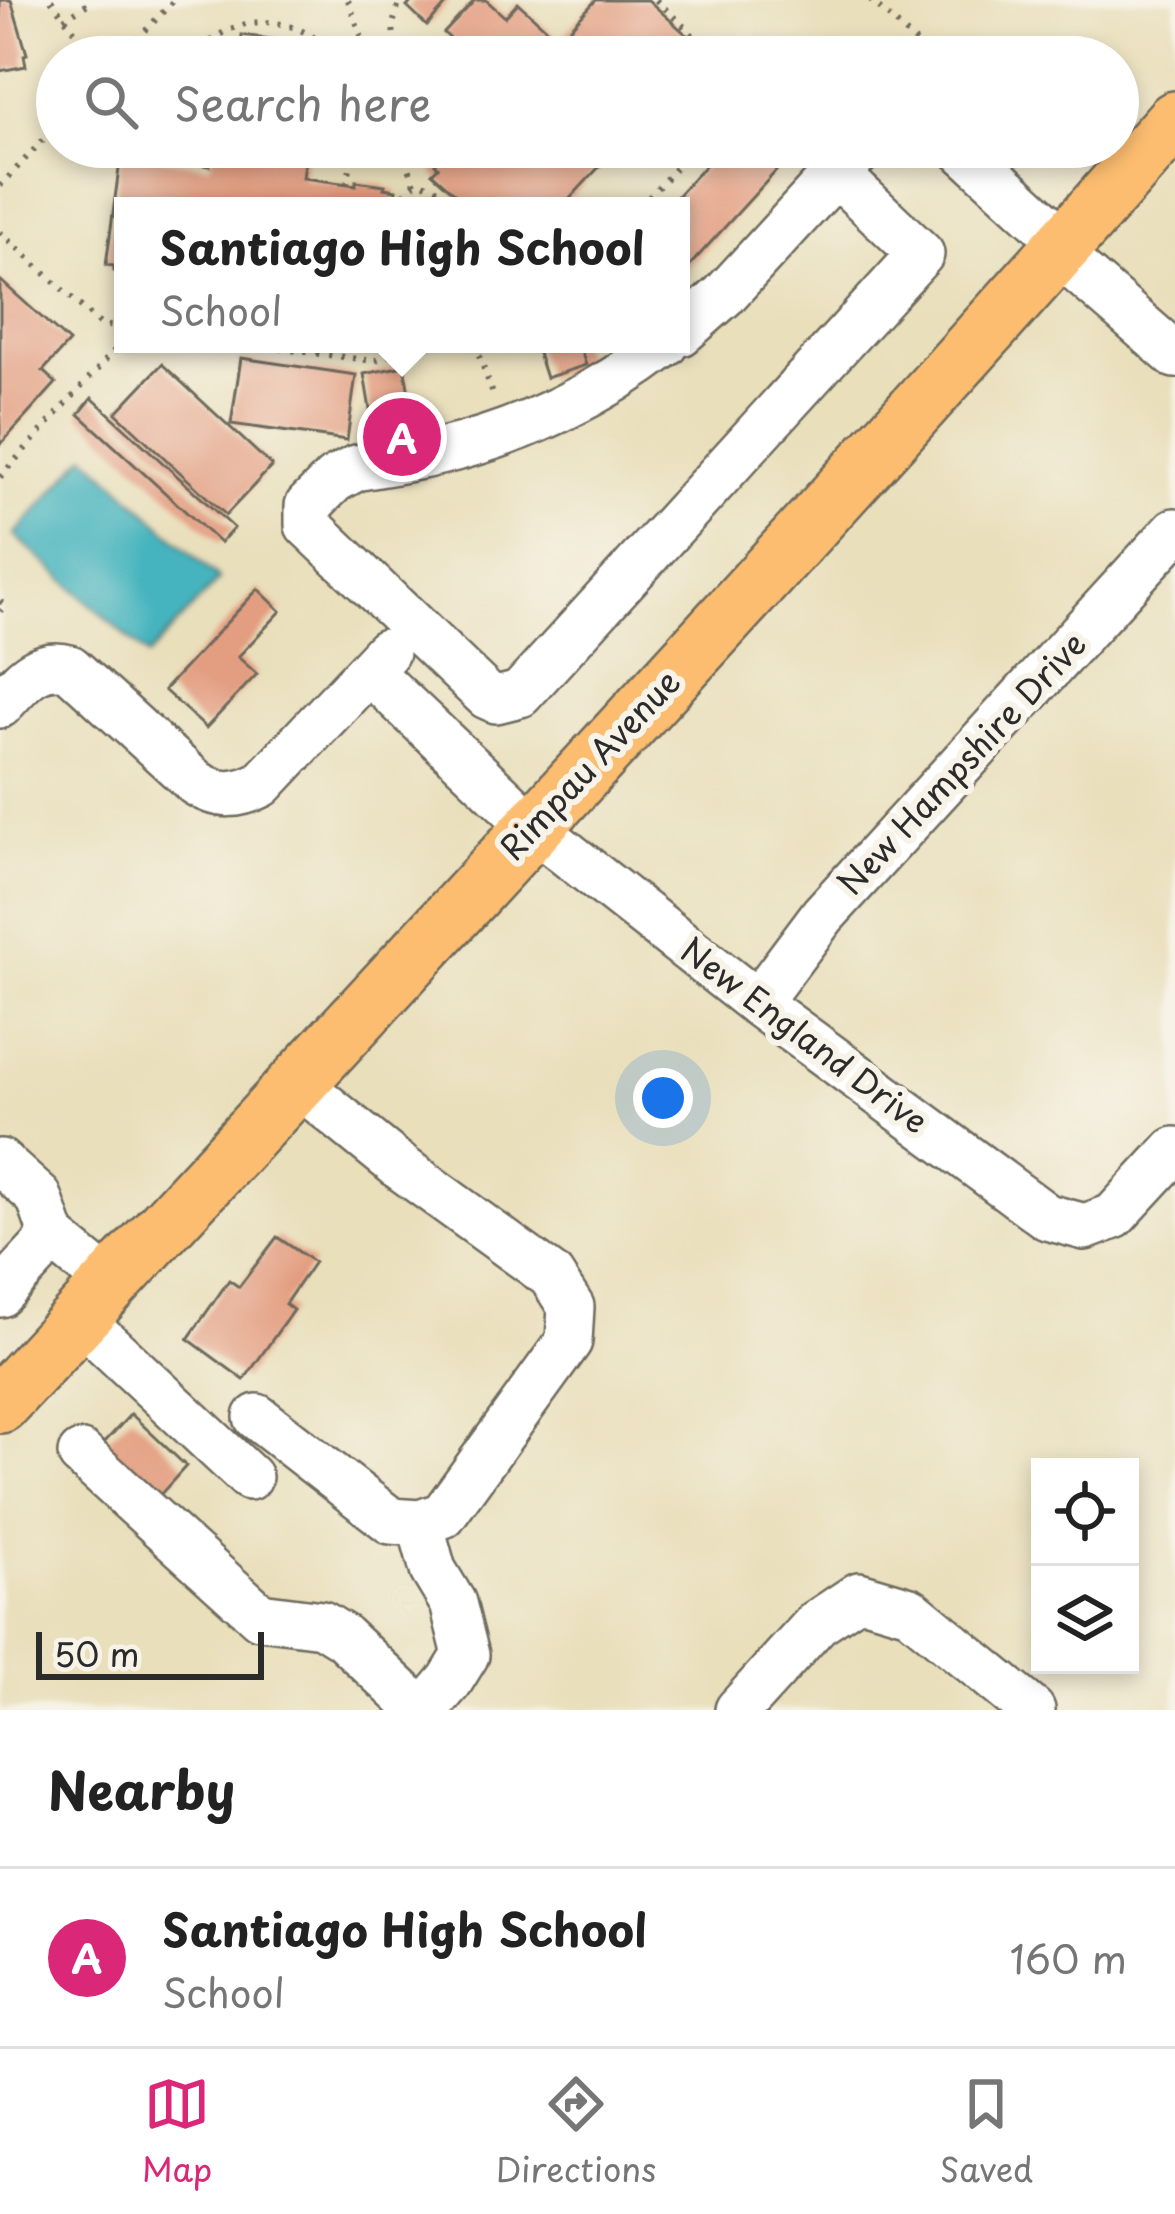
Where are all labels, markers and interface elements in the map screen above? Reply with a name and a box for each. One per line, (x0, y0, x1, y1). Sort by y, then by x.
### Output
search box (36, 36, 1139, 168)
text: Search here (174, 68, 431, 136)
icon: search (78, 69, 144, 135)
popup (114, 197, 690, 353)
text: Santiago High School (160, 212, 644, 280)
text: School (160, 280, 282, 339)
pin: A (363, 392, 441, 482)
street label: New Hampshire Drive (825, 619, 1096, 906)
street label: Rimpau Avenue (487, 657, 690, 870)
street label: New England Drive (671, 924, 940, 1144)
your location (633, 1068, 693, 1128)
map controls (1031, 1458, 1139, 1674)
button: locate (1031, 1458, 1139, 1566)
button: layers (1031, 1566, 1139, 1674)
scale bar (36, 1626, 264, 1679)
text: 50 m (54, 1628, 140, 1678)
text: Nearby (48, 1750, 235, 1827)
text: Santiago High School (162, 1894, 647, 1962)
text: A (72, 1928, 102, 1987)
text: 160 m (1010, 1928, 1127, 1987)
text: School (162, 1962, 285, 2021)
tab: Map (142, 2071, 212, 2193)
tab: Directions (496, 2071, 656, 2193)
tab: Saved (940, 2071, 1033, 2193)

